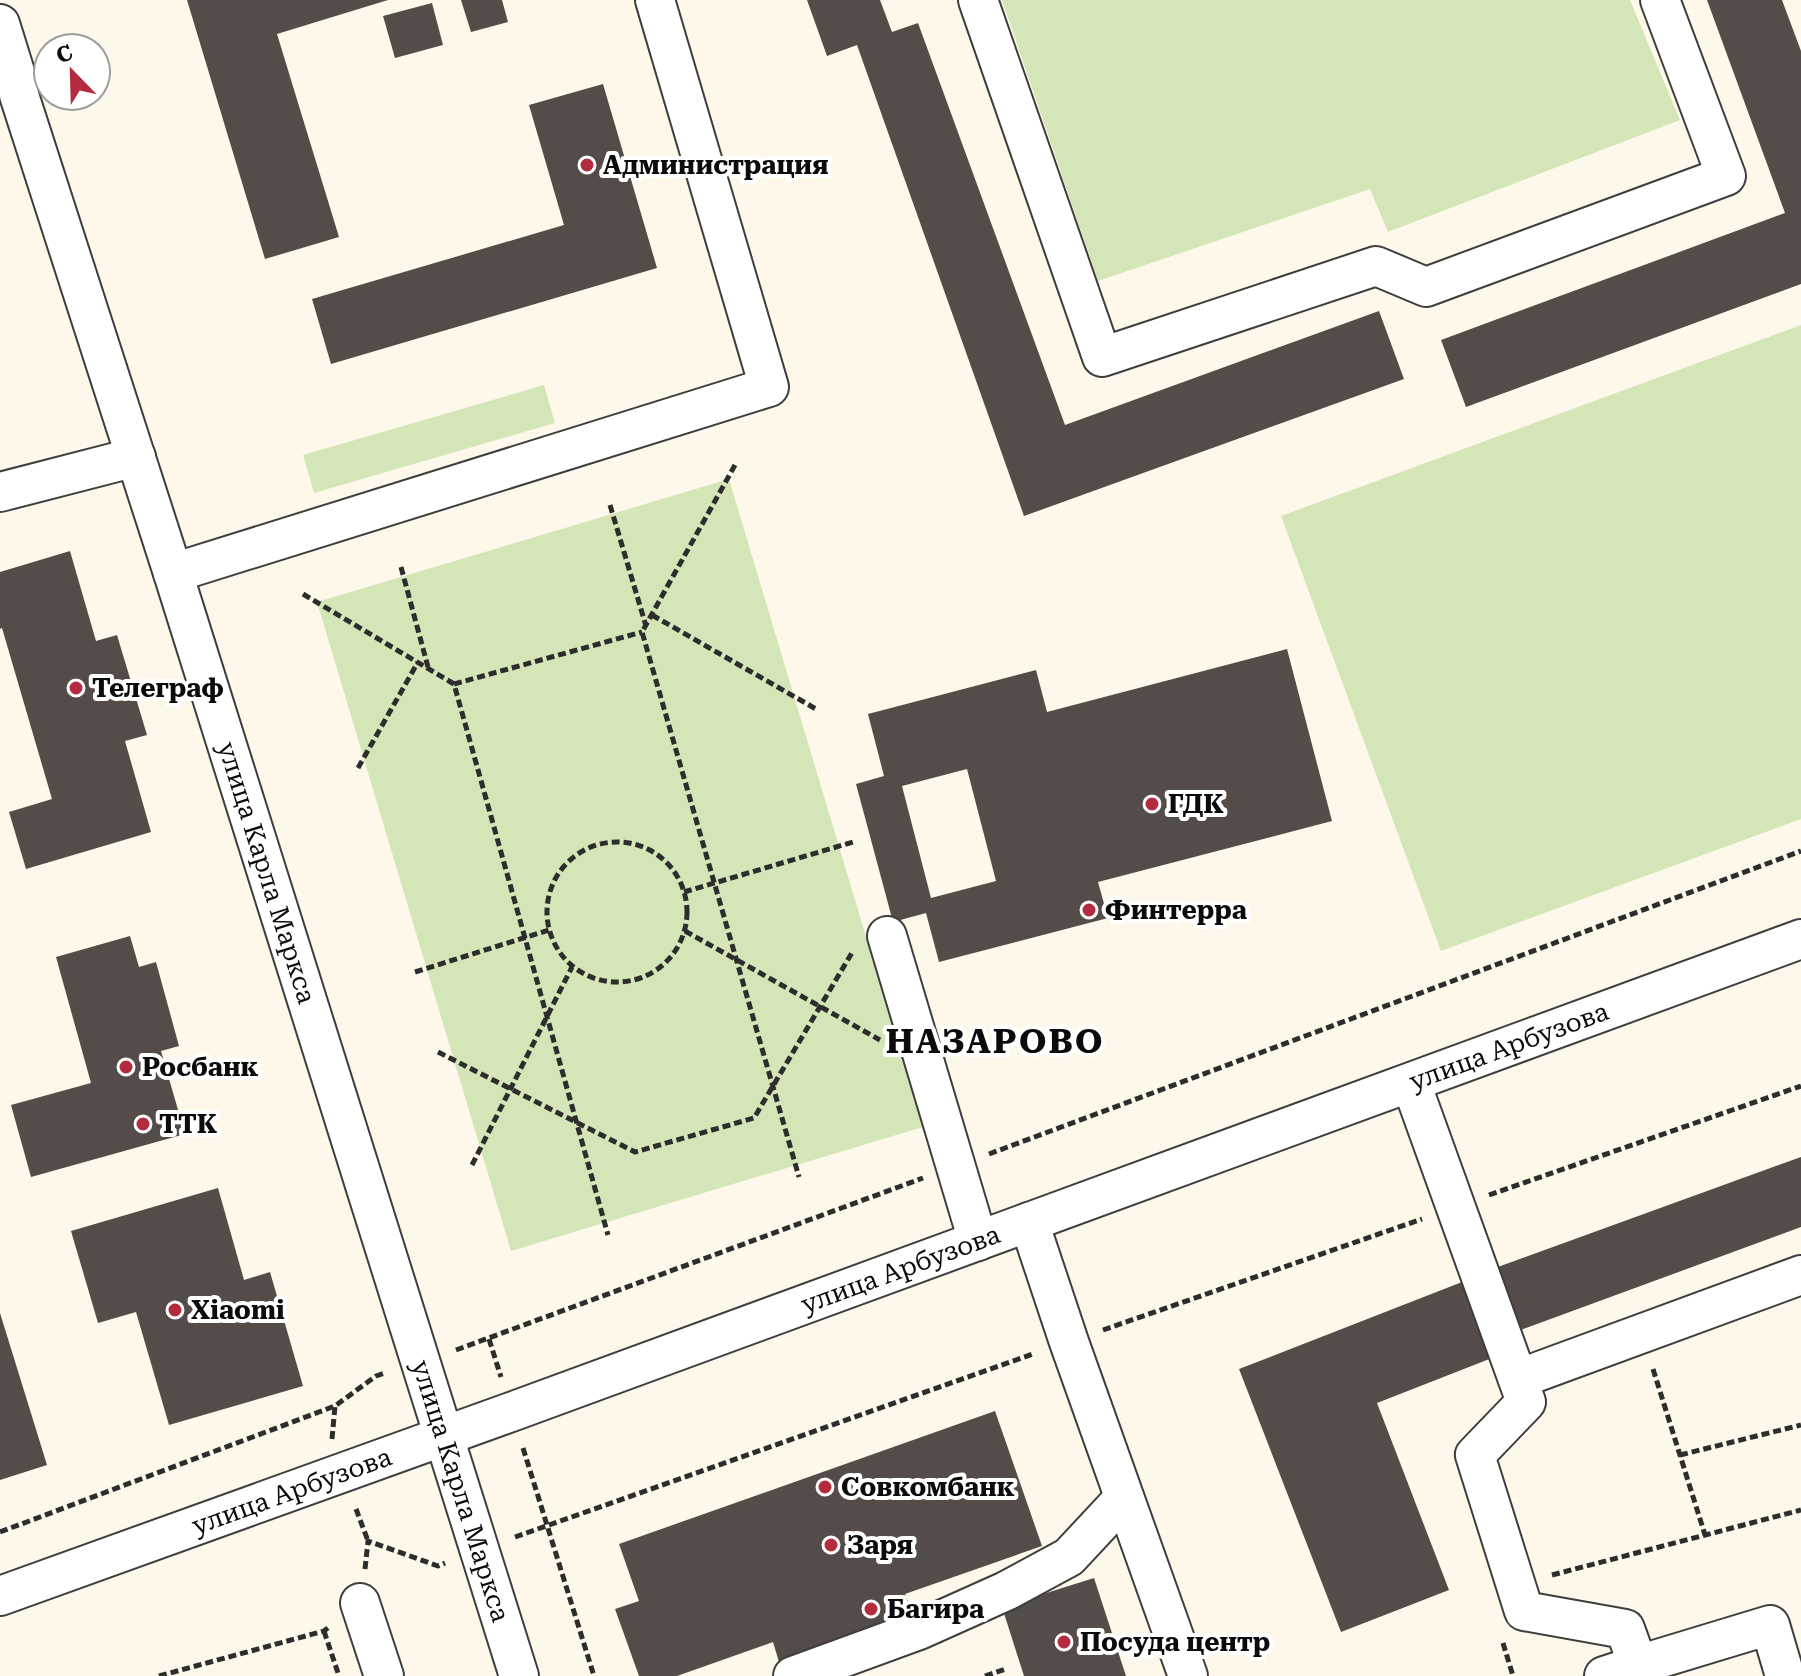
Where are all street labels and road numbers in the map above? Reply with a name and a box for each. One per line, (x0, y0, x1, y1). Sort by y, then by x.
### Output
street label: улица Карла Маркса (212, 738, 322, 1007)
street label: улица Арбузова (1405, 996, 1613, 1096)
street label: улица Арбузова (797, 1219, 1004, 1319)
street label: улица Карла Маркса (406, 1356, 516, 1626)
street label: улица Арбузова (188, 1441, 395, 1541)

